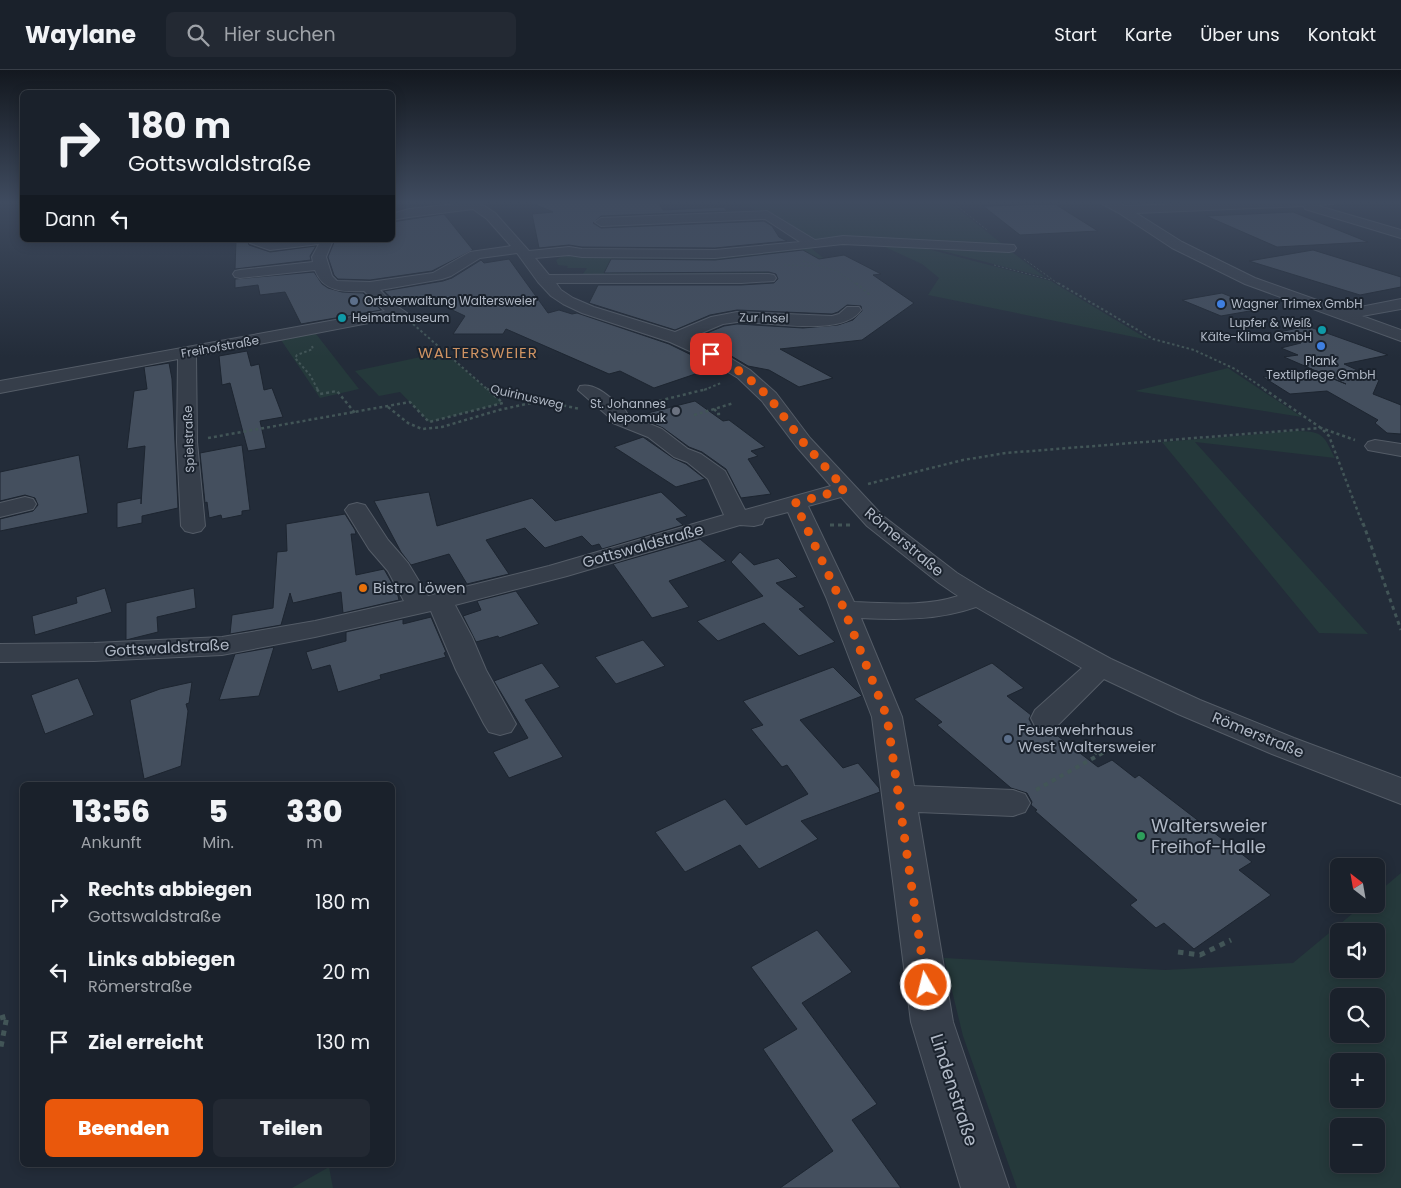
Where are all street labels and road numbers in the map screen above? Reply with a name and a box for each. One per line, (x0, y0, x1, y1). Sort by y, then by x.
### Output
street label: Zur Insel (739, 309, 789, 326)
street label: Freihofstraße (180, 331, 260, 362)
street label: Quirinusweg (489, 380, 565, 413)
street label: Spielstraße (179, 405, 198, 473)
street label: Römerstraße (860, 502, 948, 581)
street label: Gottswaldstraße (580, 518, 706, 573)
street label: Gottswaldstraße (104, 634, 230, 661)
street label: Römerstraße (1209, 707, 1307, 763)
street label: Lindenstraße (925, 1030, 984, 1149)

